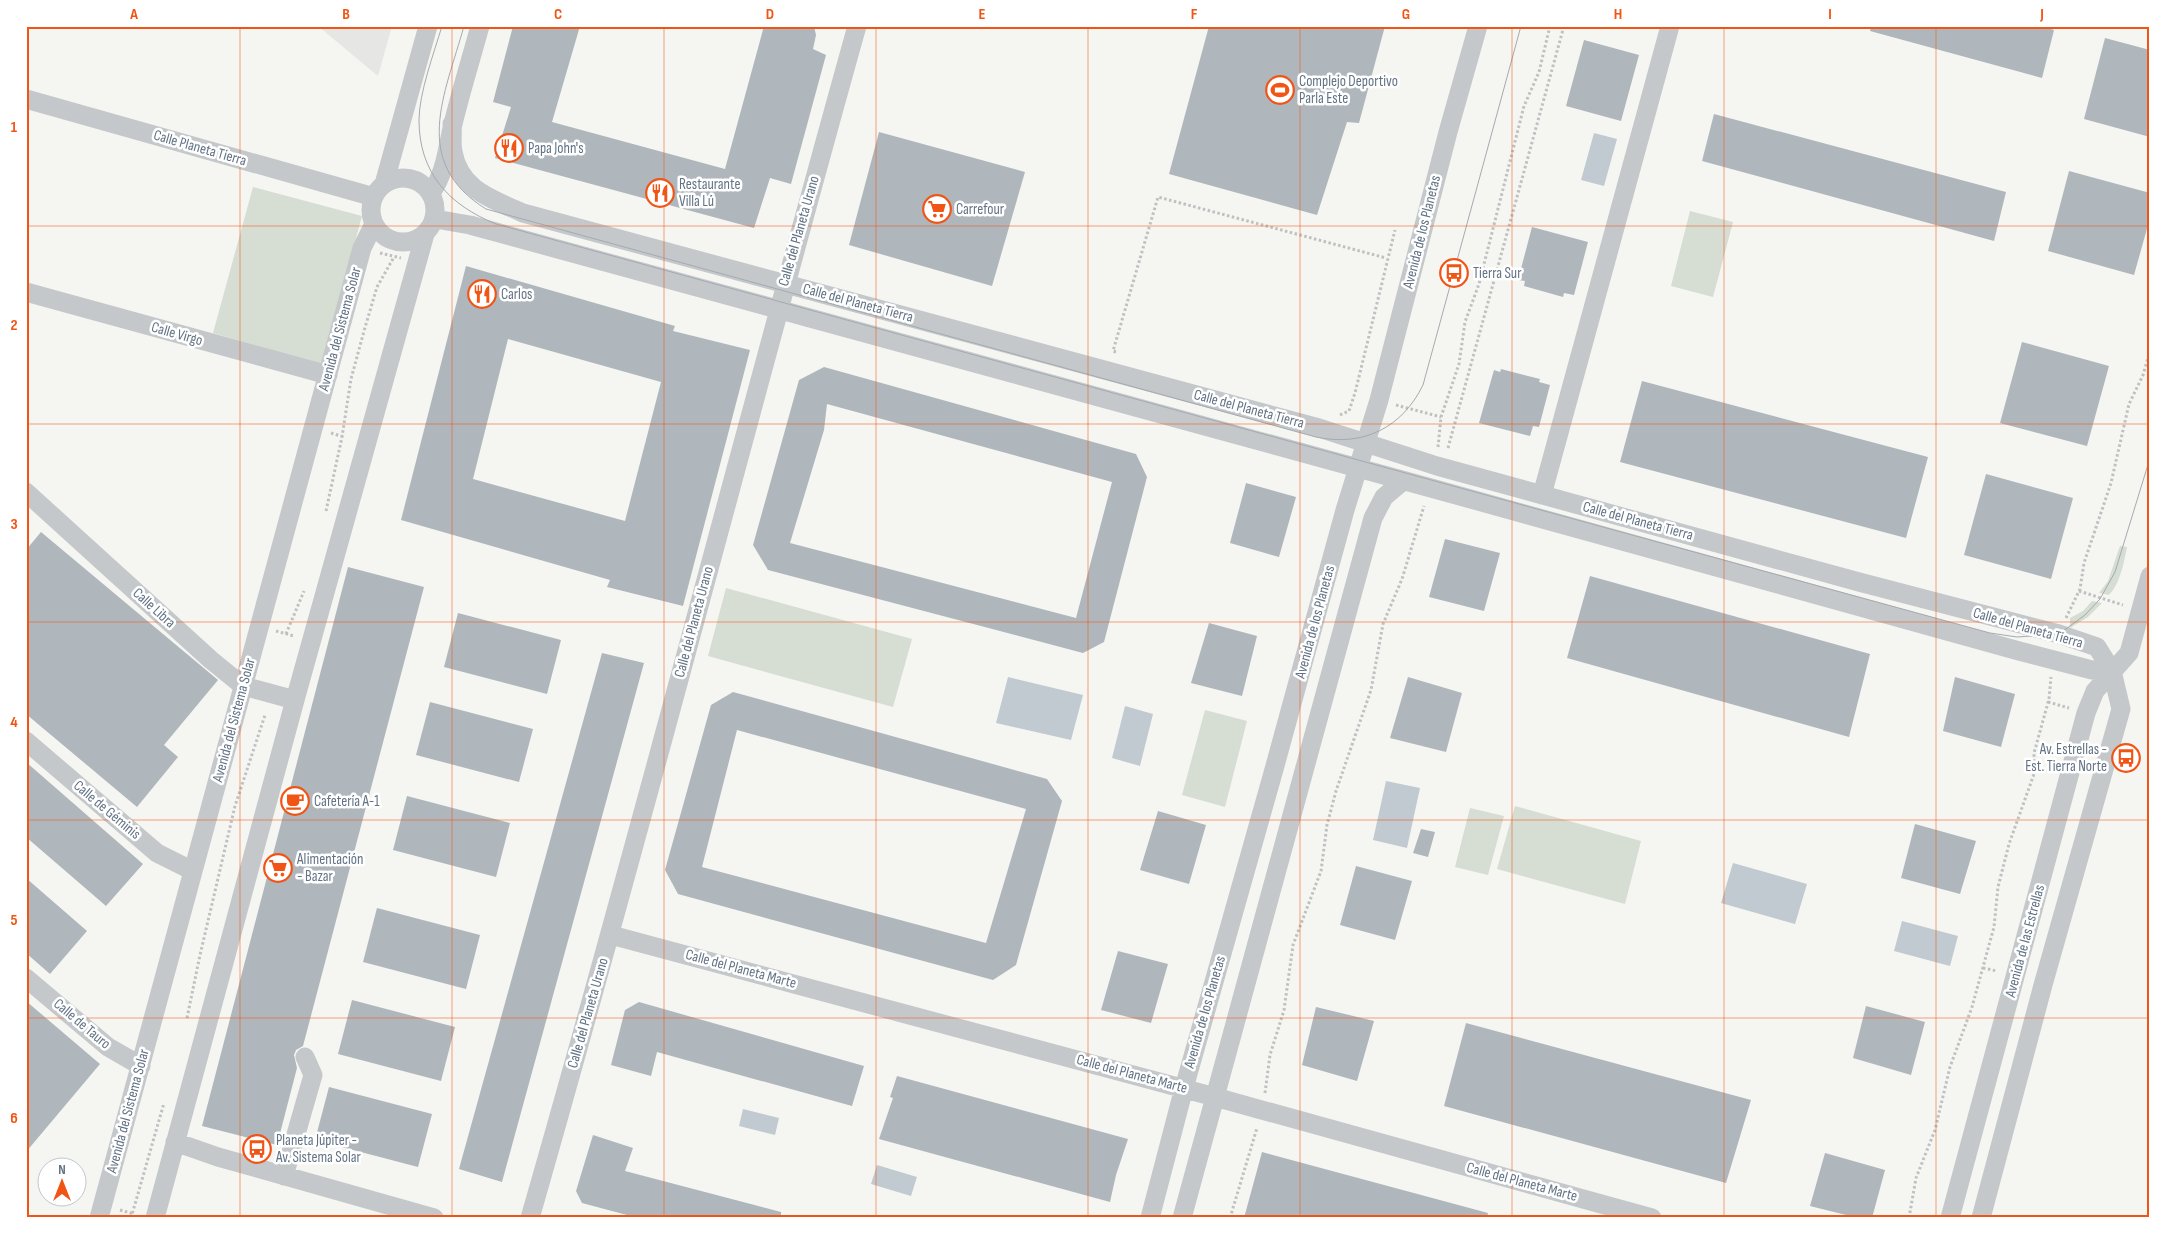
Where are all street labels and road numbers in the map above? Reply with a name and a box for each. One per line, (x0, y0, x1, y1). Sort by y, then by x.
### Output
street label: Calle Planeta Tierra (151, 126, 249, 170)
street label: Avenida de los Planetas (1399, 173, 1445, 292)
street label: Calle del Planeta Urano (774, 174, 824, 288)
street label: Avenida del Sistema Solar (314, 264, 366, 394)
street label: Calle del Planeta Tierra (801, 279, 915, 327)
street label: Calle Virgo (149, 318, 205, 350)
street label: Calle del Planeta Tierra (1192, 385, 1306, 433)
street label: Calle del Planeta Tierra (1581, 497, 1695, 545)
street label: Calle del Planeta Urano (670, 564, 718, 680)
street label: Avenida de los Planetas (1291, 564, 1339, 681)
street label: Calle Libra (129, 584, 180, 632)
street label: Calle del Planeta Tierra (1971, 603, 2085, 653)
street label: Avenida del Sistema Solar (208, 655, 260, 785)
street label: Calle de Géminis (69, 776, 145, 844)
street label: Avenida de las Estrellas (2001, 883, 2049, 1000)
street label: Calle del Planeta Marte (684, 945, 798, 993)
street label: Avenida de los Planetas (1180, 954, 1230, 1071)
street label: Calle del Planeta Urano (563, 956, 613, 1070)
street label: Calle de Tauro (50, 995, 114, 1053)
street label: Avenida del Sistema Solar (102, 1046, 154, 1176)
street label: Calle del Planeta Marte (1075, 1050, 1189, 1098)
street label: Calle del Planeta Marte (1465, 1158, 1579, 1206)

